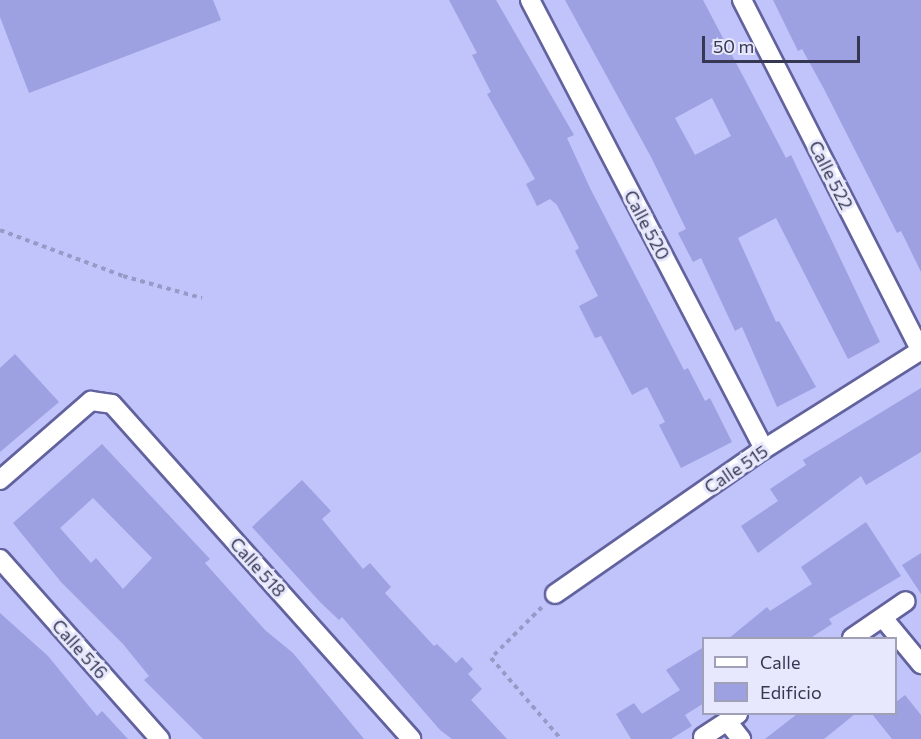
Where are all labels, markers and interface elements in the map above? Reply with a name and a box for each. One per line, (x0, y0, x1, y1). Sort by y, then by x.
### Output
scale bar (705, 24, 862, 62)
text: 50 m (713, 35, 754, 57)
street label: Calle 522 (805, 137, 857, 213)
street label: Calle 520 (620, 186, 674, 264)
street label: Calle 515 (700, 440, 772, 498)
street label: Calle 518 (226, 533, 290, 601)
street label: Calle 516 (48, 615, 112, 683)
legend (702, 637, 897, 715)
text: Calle (760, 651, 800, 673)
text: Edificio (760, 681, 822, 703)

